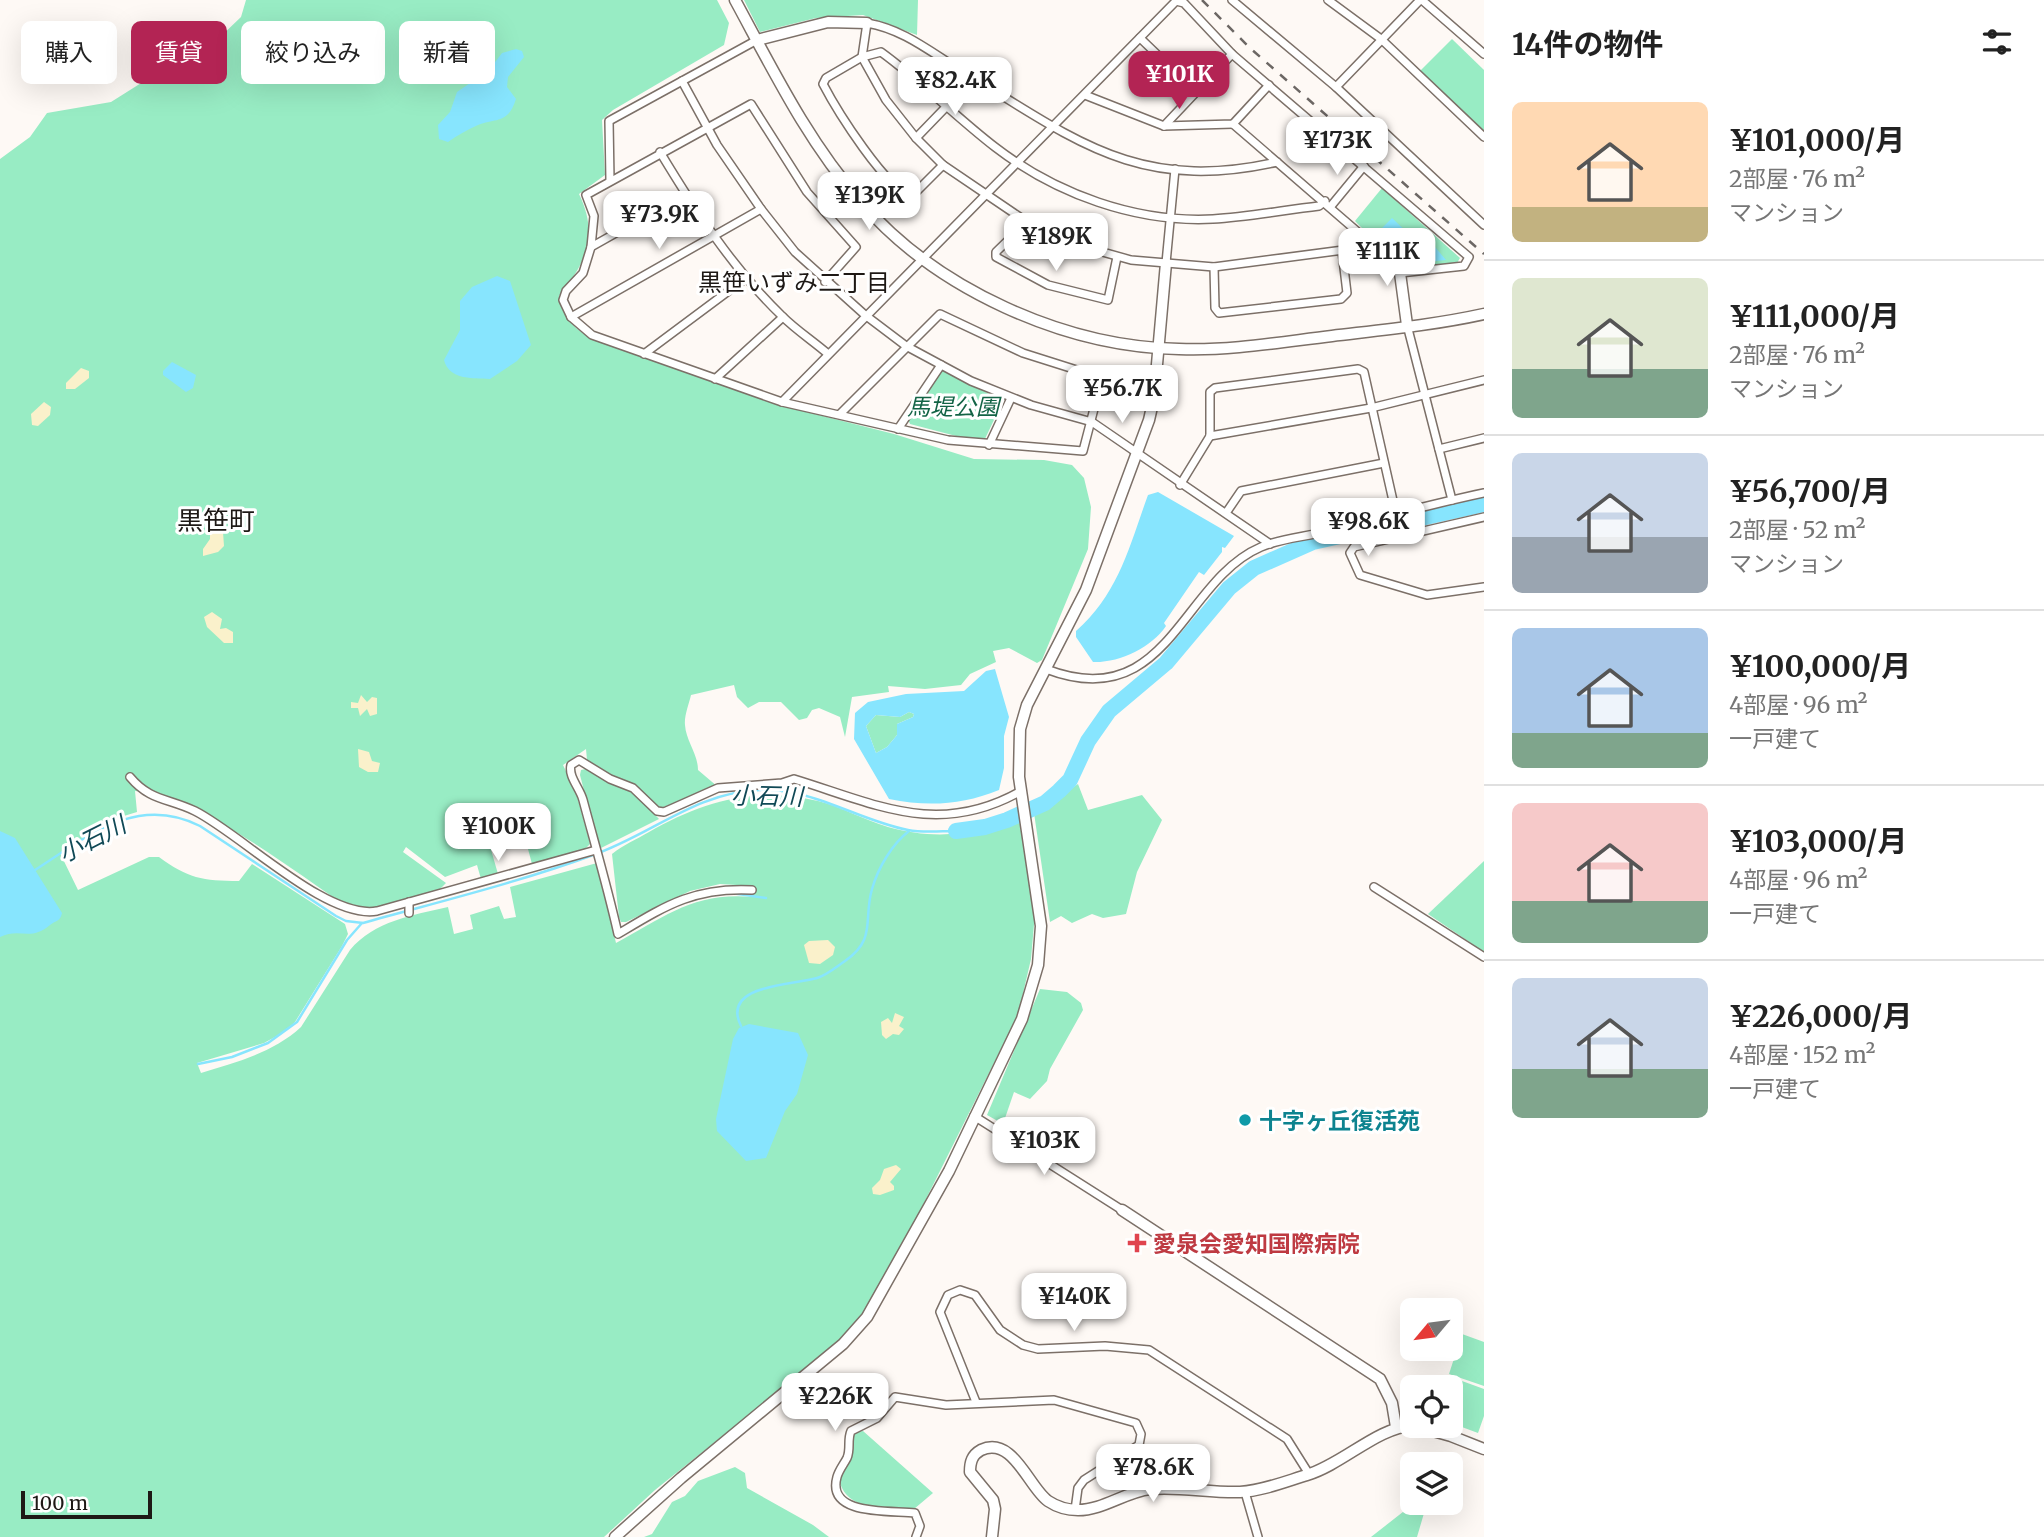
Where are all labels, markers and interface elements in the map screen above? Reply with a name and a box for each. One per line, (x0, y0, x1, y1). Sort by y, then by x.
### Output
chip: 購入 (21, 21, 117, 84)
chip: 賃貸 (131, 21, 227, 84)
chip: 絞り込み (241, 21, 385, 84)
chip: 新着 (399, 21, 495, 84)
icon: filters (1978, 23, 2016, 61)
text: 14件の物件 (1512, 25, 1663, 63)
pin: ¥101K (1130, 52, 1228, 111)
pin: ¥82.4K (898, 58, 1012, 117)
text: ¥101K (1144, 59, 1214, 88)
text: ¥82.4K (914, 65, 996, 94)
pin: ¥173K (1288, 118, 1386, 177)
text: ¥101,000/月 (1729, 121, 1905, 159)
text: ¥173K (1302, 125, 1372, 154)
icon: home (1568, 130, 1652, 214)
text: 2部屋 · 76 m² (1729, 164, 1865, 193)
pin: ¥139K (820, 173, 918, 232)
text: ¥139K (833, 180, 905, 209)
pin: ¥73.9K (602, 191, 716, 251)
text: マンション (1729, 198, 1844, 227)
text: ¥73.9K (619, 199, 699, 228)
pin: ¥189K (1007, 214, 1105, 273)
text: ¥189K (1020, 221, 1092, 250)
pin: ¥111K (1338, 229, 1436, 288)
text: ¥111K (1354, 236, 1420, 265)
district label: 黒笹いずみ二丁目 (698, 267, 890, 298)
text: ¥111,000/月 (1729, 297, 1900, 335)
icon: home (1568, 306, 1652, 390)
text: 2部屋 · 76 m² (1729, 340, 1865, 369)
pin: ¥56.7K (1065, 366, 1179, 425)
text: ¥56.7K (1082, 373, 1162, 402)
text: マンション (1729, 374, 1844, 403)
park label: 馬堤公園 (907, 392, 1002, 421)
text: ¥56,700/月 (1729, 472, 1891, 510)
icon: home (1568, 481, 1652, 565)
pin: ¥98.6K (1311, 498, 1425, 558)
district label: 黒笹町 (177, 504, 255, 537)
text: ¥98.6K (1327, 506, 1409, 535)
text: 2部屋 · 52 m² (1729, 515, 1865, 544)
text: マンション (1729, 549, 1844, 578)
text: ¥100,000/月 (1729, 647, 1911, 685)
icon: home (1568, 656, 1652, 740)
text: 4部屋 · 96 m² (1729, 690, 1867, 719)
text: 一戸建て (1729, 724, 1821, 753)
water label: 小石川 (731, 780, 806, 812)
pin: ¥100K (449, 804, 547, 863)
water label: 小石川 (53, 807, 134, 869)
text: ¥100K (461, 811, 535, 840)
text: ¥103,000/月 (1729, 822, 1908, 860)
icon: home (1568, 831, 1652, 915)
text: 4部屋 · 96 m² (1729, 865, 1867, 894)
text: 一戸建て (1729, 899, 1821, 928)
text: ¥226,000/月 (1729, 997, 1913, 1035)
icon: home (1568, 1006, 1652, 1090)
text: 4部屋 · 152 m² (1729, 1040, 1876, 1069)
text: 一戸建て (1729, 1074, 1821, 1103)
place label: 十字ヶ丘復活苑 (1259, 1106, 1420, 1135)
marker: 十字ヶ丘復活苑 (1237, 1112, 1253, 1128)
pin: ¥103K (995, 1118, 1093, 1177)
text: ¥103K (1008, 1125, 1080, 1154)
place label: 愛泉会愛知国際病院 (1153, 1229, 1360, 1258)
marker: 愛泉会愛知国際病院 (1127, 1233, 1147, 1253)
pin: ¥140K (1025, 1274, 1123, 1333)
text: ¥140K (1037, 1281, 1111, 1310)
north arrow (1400, 1298, 1463, 1362)
map controls (1400, 1298, 1463, 1515)
pin: ¥226K (786, 1374, 884, 1433)
button: locate (1400, 1375, 1463, 1438)
text: ¥226K (798, 1381, 872, 1410)
pin: ¥78.6K (1096, 1444, 1210, 1504)
text: ¥78.6K (1112, 1452, 1194, 1481)
button: layers (1400, 1452, 1463, 1515)
scale bar (21, 1488, 152, 1520)
text: 100 m (32, 1491, 88, 1515)

